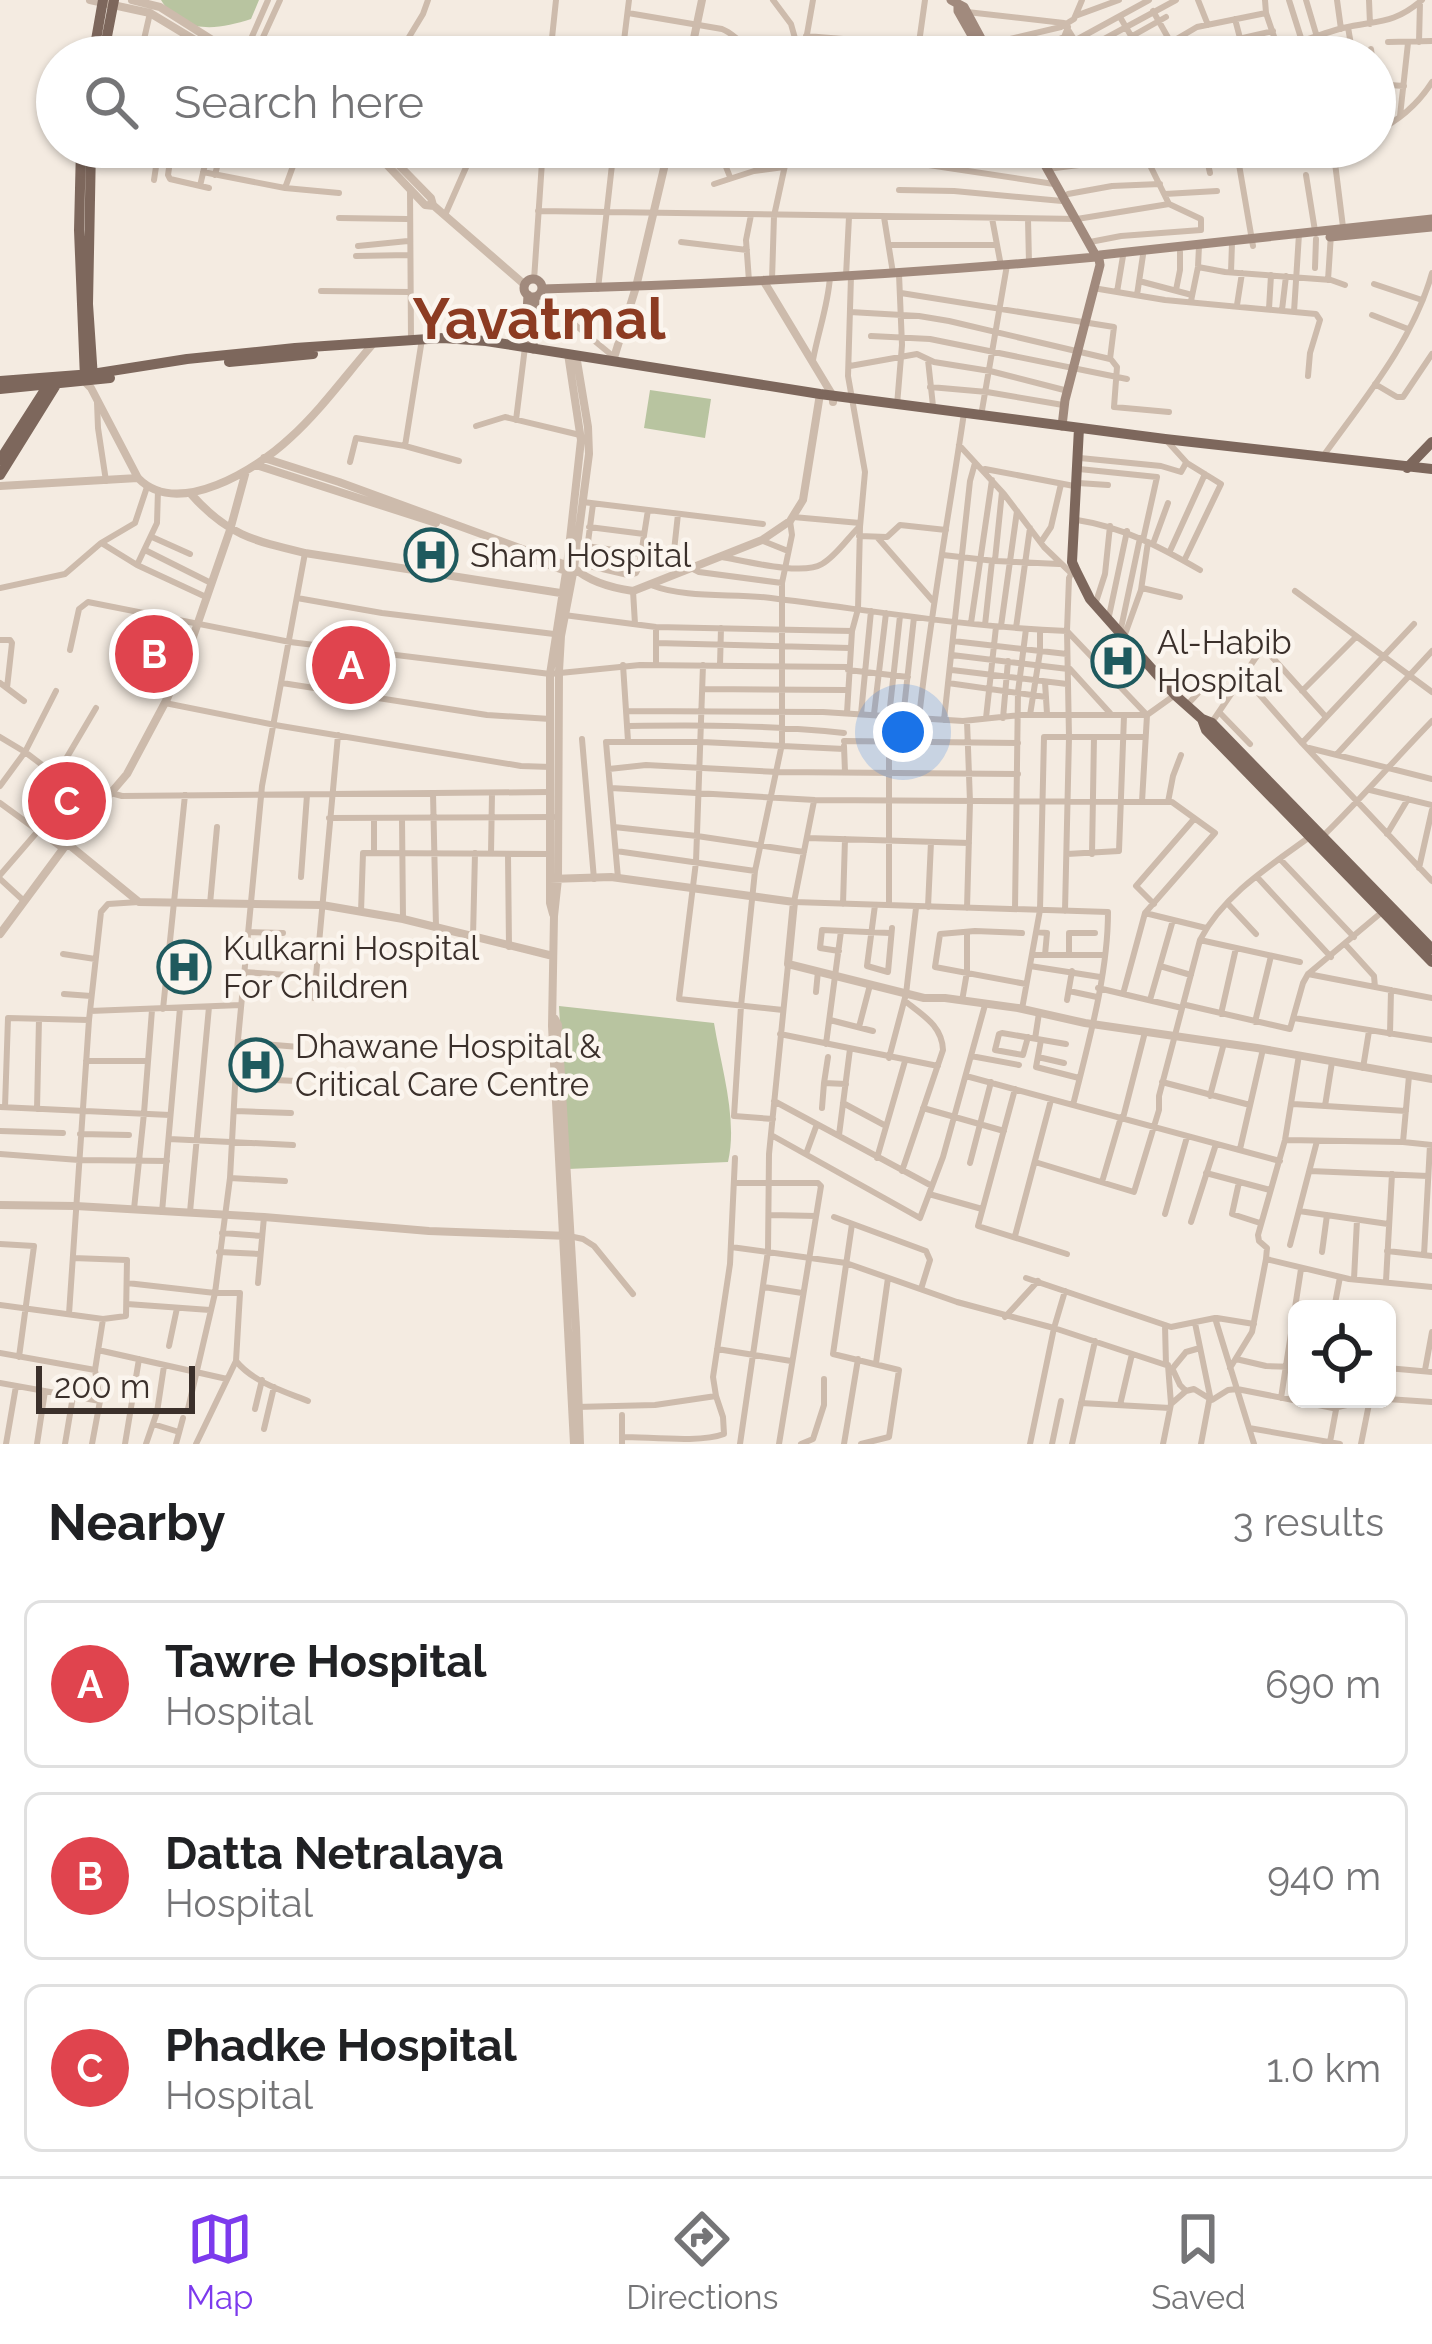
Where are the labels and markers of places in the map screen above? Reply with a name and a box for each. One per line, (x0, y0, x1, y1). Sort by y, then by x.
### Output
hospital icon: Sham Hospital (403, 527, 459, 583)
place label: Sham Hospital (470, 536, 692, 575)
pin: B (115, 609, 193, 699)
pin: A (312, 620, 390, 710)
place label: Al-Habib Hospital (1157, 623, 1292, 700)
hospital icon: Al-Habib Hospital (1090, 633, 1146, 689)
pin: C (28, 756, 106, 846)
place label: Kulkarni Hospital For Children (223, 929, 480, 1006)
hospital icon: Kulkarni Hospital For Children (156, 939, 212, 995)
place label: Dhawane Hospital & Critical Care Centre (295, 1027, 601, 1104)
hospital icon: Dhawane Hospital & Critical Care Centre (228, 1037, 284, 1093)

